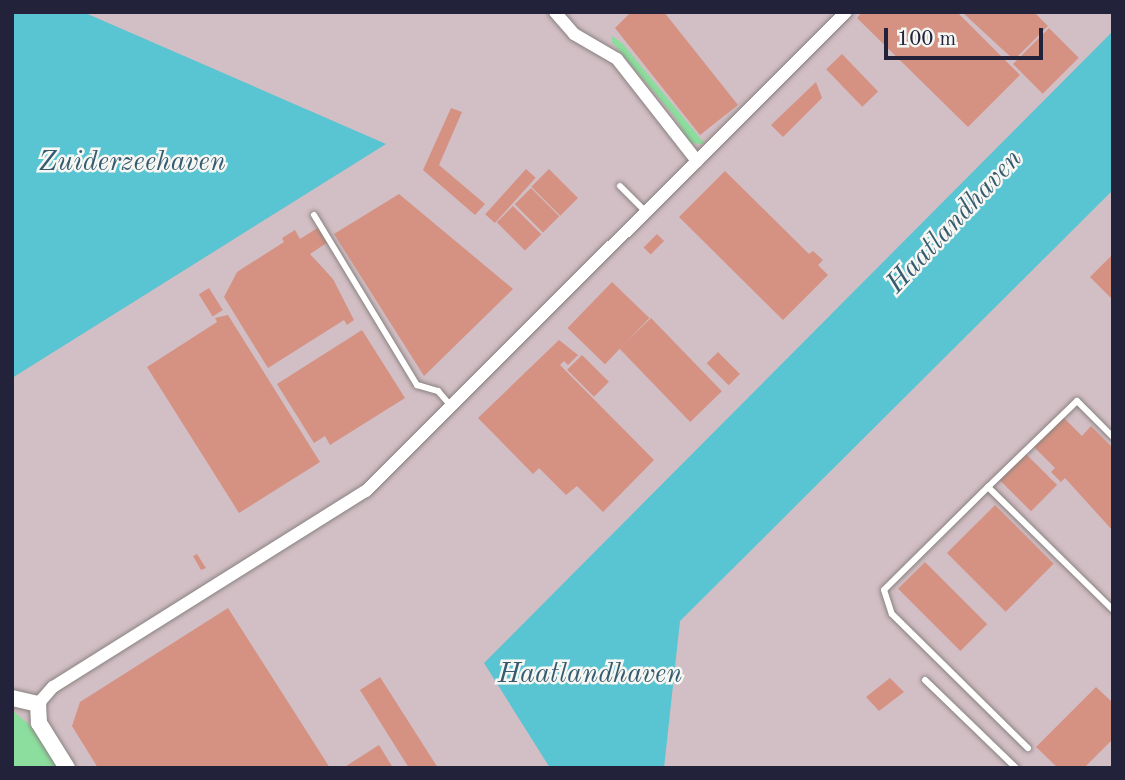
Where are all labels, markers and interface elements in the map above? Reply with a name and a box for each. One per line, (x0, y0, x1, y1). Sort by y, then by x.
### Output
scale bar (887, 14, 1046, 58)
text: 100 m (897, 29, 956, 50)
water label: Haatlandhaven (880, 143, 1030, 301)
water label: Zuiderzeehaven (38, 146, 226, 180)
water label: Haatlandhaven (498, 658, 682, 692)

